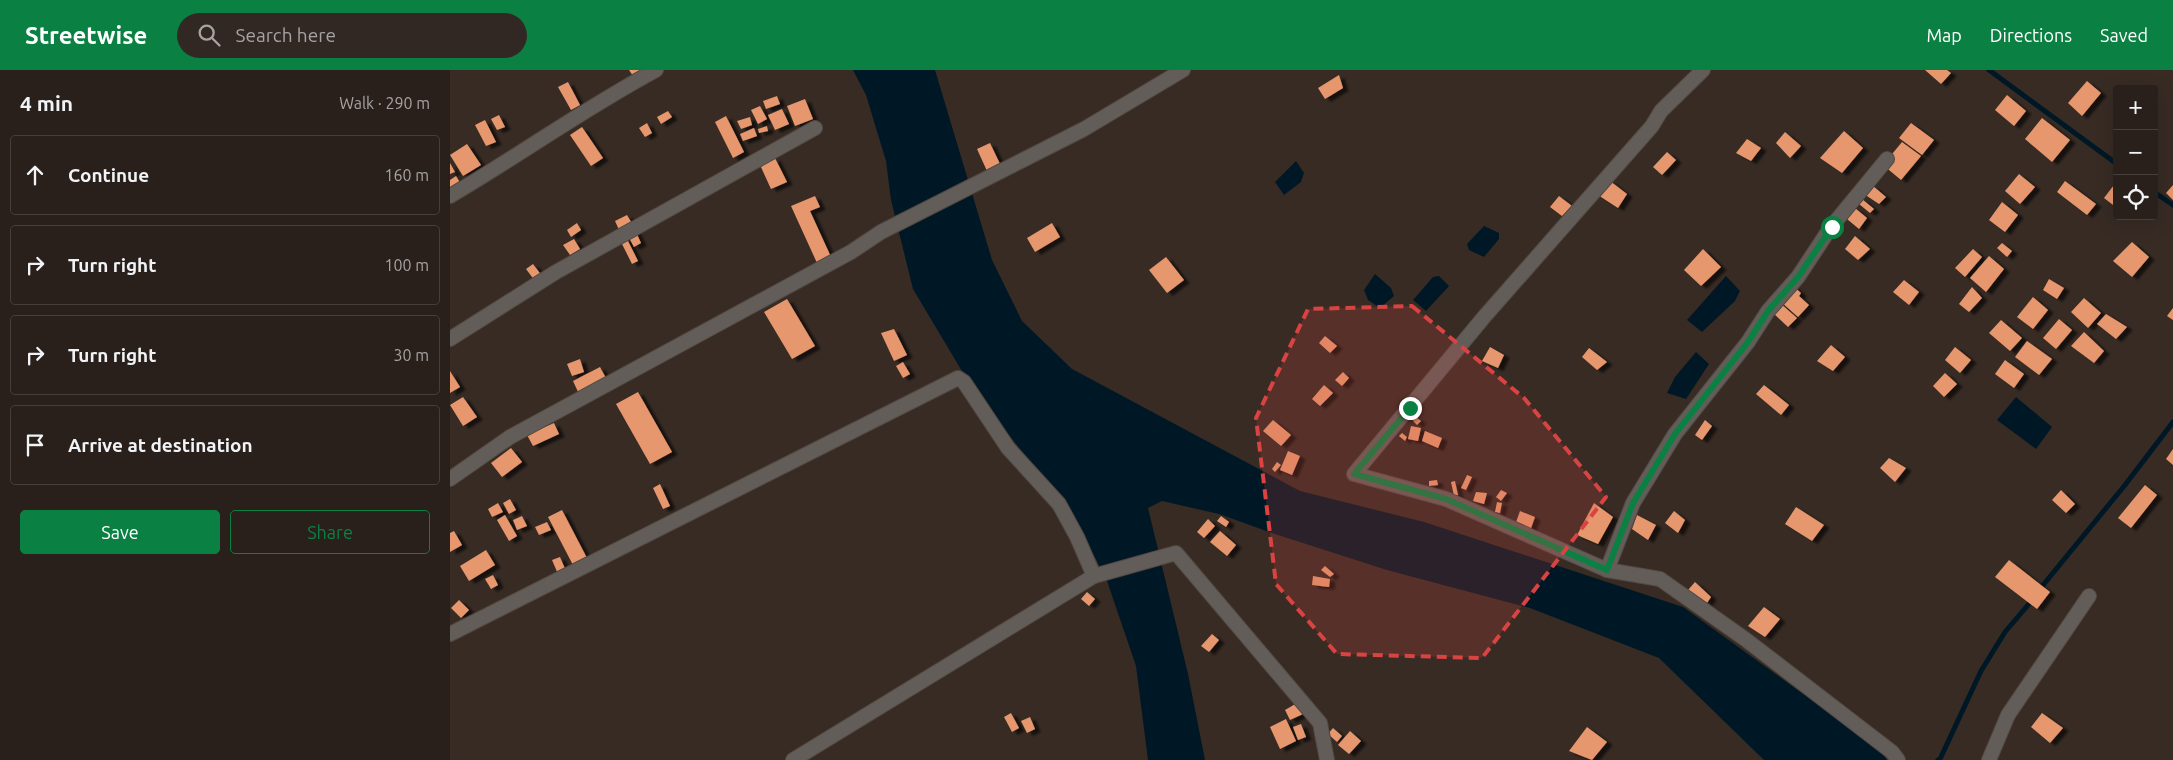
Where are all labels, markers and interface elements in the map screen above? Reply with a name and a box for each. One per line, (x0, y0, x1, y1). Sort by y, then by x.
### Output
search box (177, 13, 527, 58)
icon: search (195, 21, 223, 49)
text: Streetwise (25, 22, 147, 49)
text: Search here (235, 24, 336, 46)
text: Map (1926, 25, 1962, 45)
text: Directions (1990, 25, 2072, 45)
text: Saved (2100, 25, 2148, 45)
map controls (2113, 85, 2158, 220)
button: + (2113, 85, 2158, 130)
text: 4 min (20, 91, 73, 115)
text: Walk · 290 m (339, 94, 430, 112)
button: − (2113, 130, 2158, 175)
icon: ahead (21, 161, 49, 189)
text: Continue (68, 164, 149, 186)
text: 160 m (384, 166, 429, 184)
button: locate (2113, 175, 2158, 220)
route start (1821, 216, 1844, 239)
icon: right (21, 251, 49, 279)
text: Turn right (68, 254, 156, 276)
text: 100 m (384, 256, 429, 274)
icon: right (21, 341, 49, 369)
text: Turn right (68, 344, 156, 366)
text: 30 m (393, 346, 429, 364)
route end (1399, 397, 1422, 420)
icon: arrive (21, 431, 49, 459)
text: Arrive at destination (68, 434, 253, 456)
button: Save (20, 510, 220, 554)
button: Share (230, 510, 430, 554)

